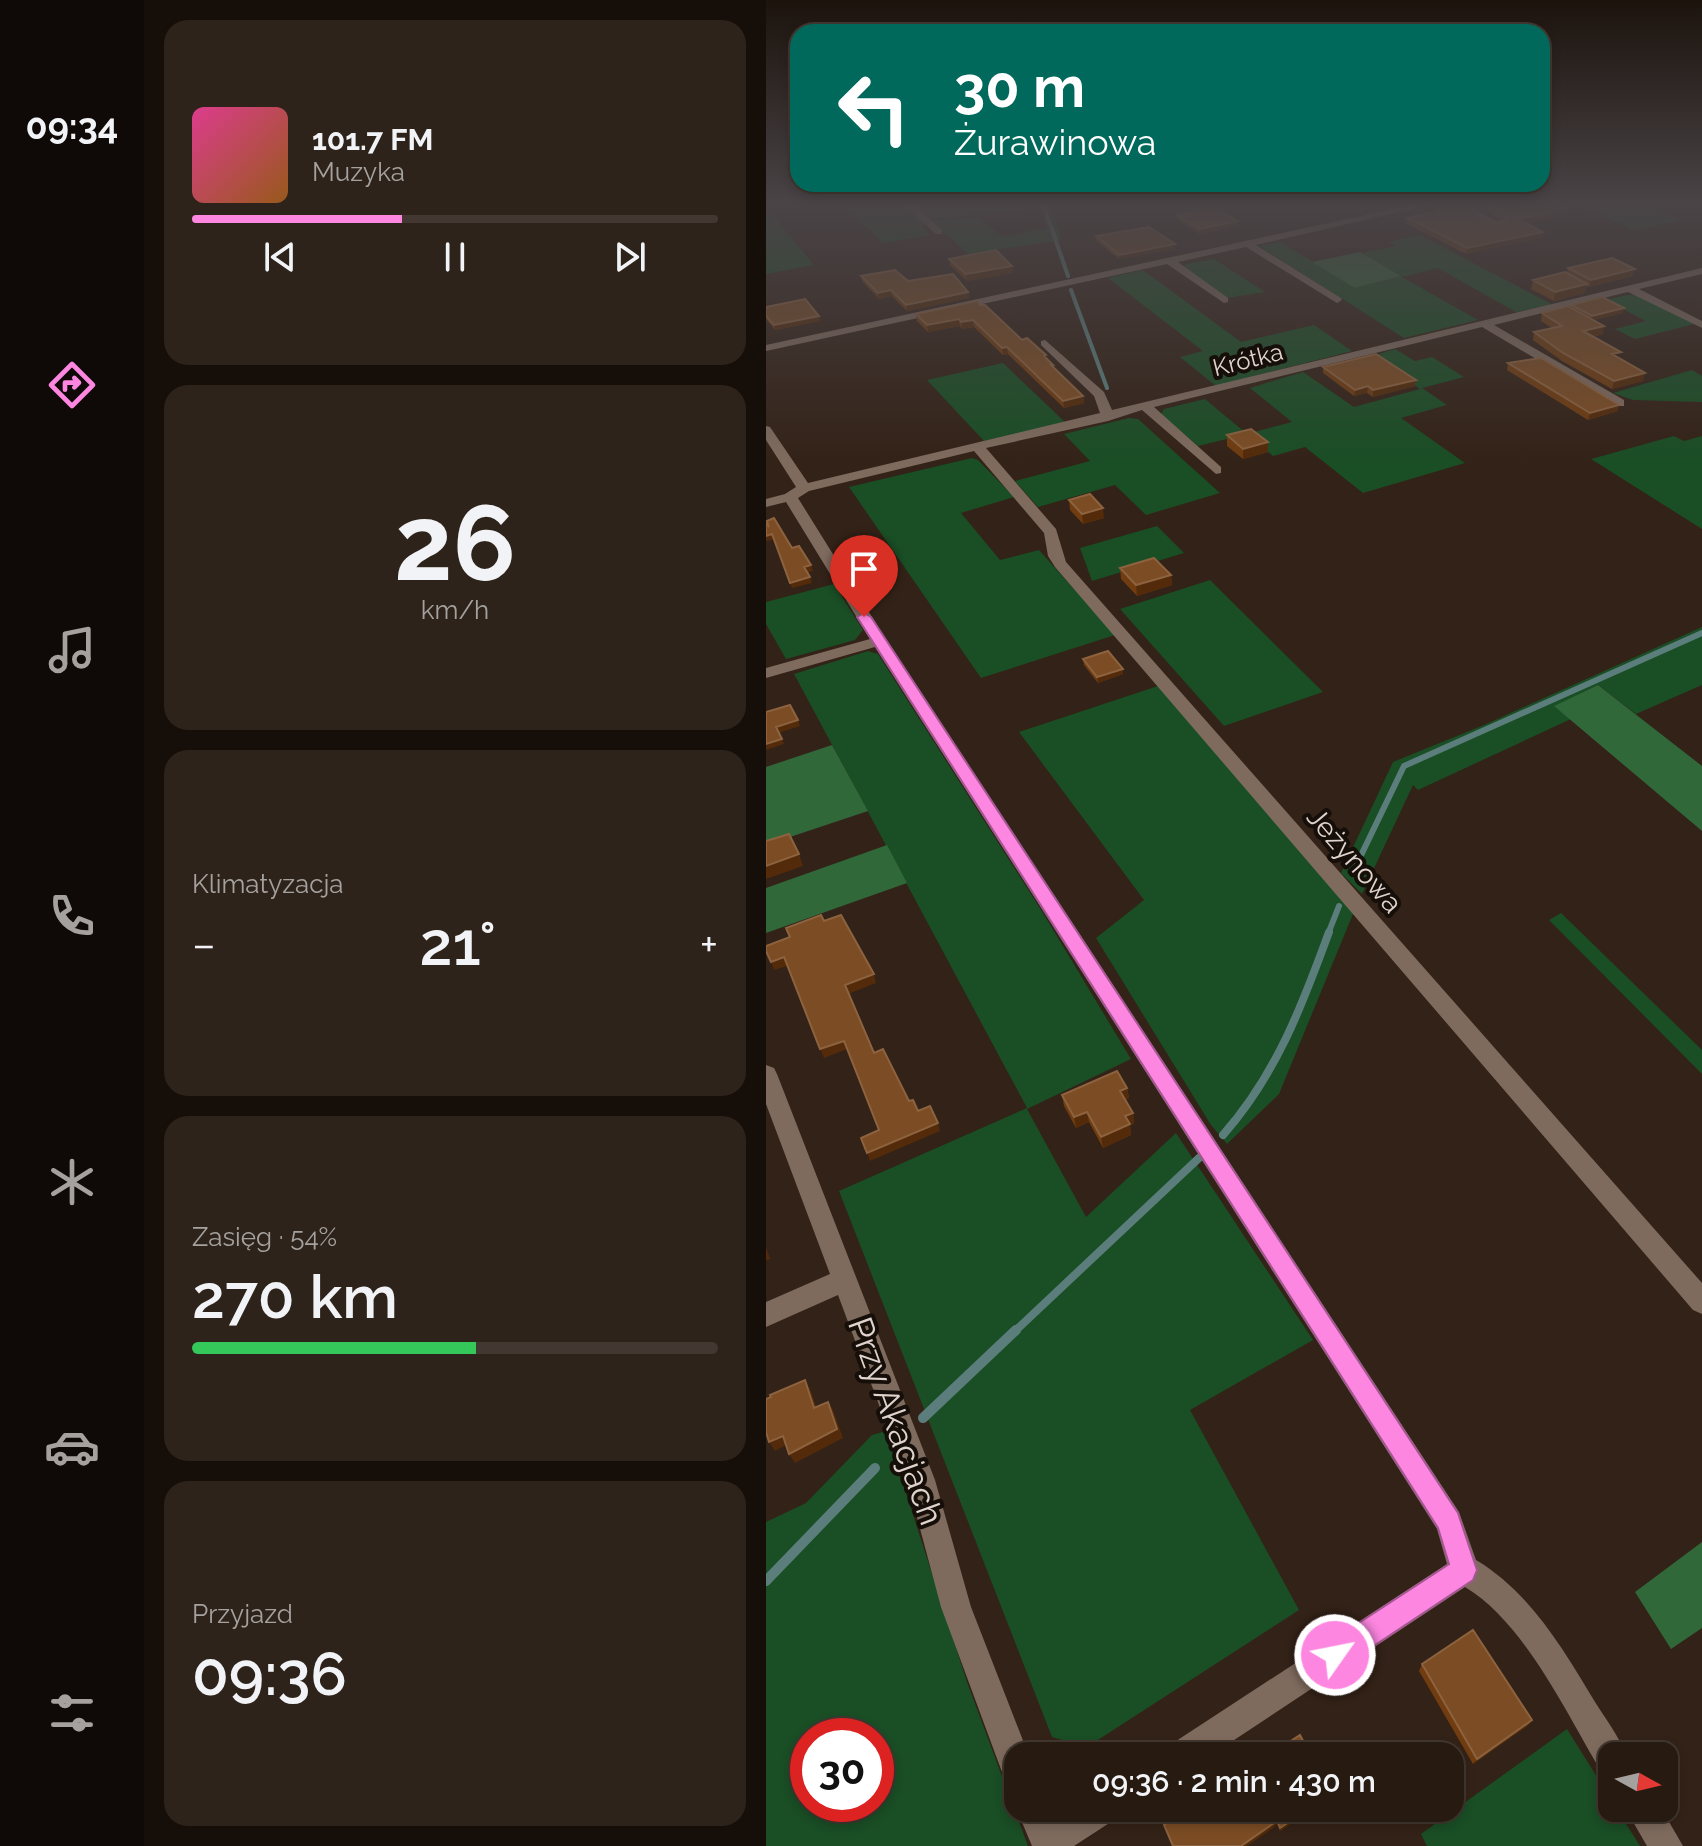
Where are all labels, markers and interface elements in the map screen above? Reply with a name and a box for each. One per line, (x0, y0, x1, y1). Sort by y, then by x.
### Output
text: 30 m (954, 54, 1085, 120)
icon: left (822, 56, 926, 160)
text: 09:34 (26, 105, 118, 147)
text: Żurawinowa (954, 121, 1156, 163)
text: 101.7 FM (312, 122, 433, 157)
text: Muzyka (312, 157, 405, 187)
icon: previous (258, 235, 302, 279)
icon: pause (433, 235, 477, 279)
icon: next (608, 235, 652, 279)
street label: Krótka (1210, 337, 1286, 382)
icon: directions (44, 357, 100, 413)
text: 26 (394, 482, 516, 604)
pin (830, 535, 898, 617)
icon: arrive (842, 547, 886, 591)
text: km/h (421, 595, 489, 625)
icon: music (44, 622, 100, 678)
street label: Jeżynowa (1300, 801, 1409, 920)
text: Klimatyzacja (192, 869, 343, 899)
icon: phone (44, 888, 100, 944)
text: 21° (419, 909, 496, 979)
text: − (192, 919, 216, 970)
text: + (700, 919, 718, 970)
icon: climate (44, 1154, 100, 1210)
text: Zasięg · 54% (192, 1222, 337, 1252)
text: 270 km (192, 1262, 398, 1332)
street label: Przy Akacjach (840, 1312, 952, 1530)
icon: car (44, 1419, 100, 1475)
text: Przyjazd (192, 1599, 293, 1629)
position arrow (1293, 1613, 1377, 1697)
text: 09:36 (192, 1639, 347, 1709)
icon: filters (44, 1685, 100, 1741)
speed limit sign: 30 (790, 1718, 894, 1822)
north arrow (1598, 1742, 1678, 1822)
map controls (1598, 1742, 1678, 1822)
text: 09:36 · 2 min · 430 m (1092, 1764, 1376, 1799)

